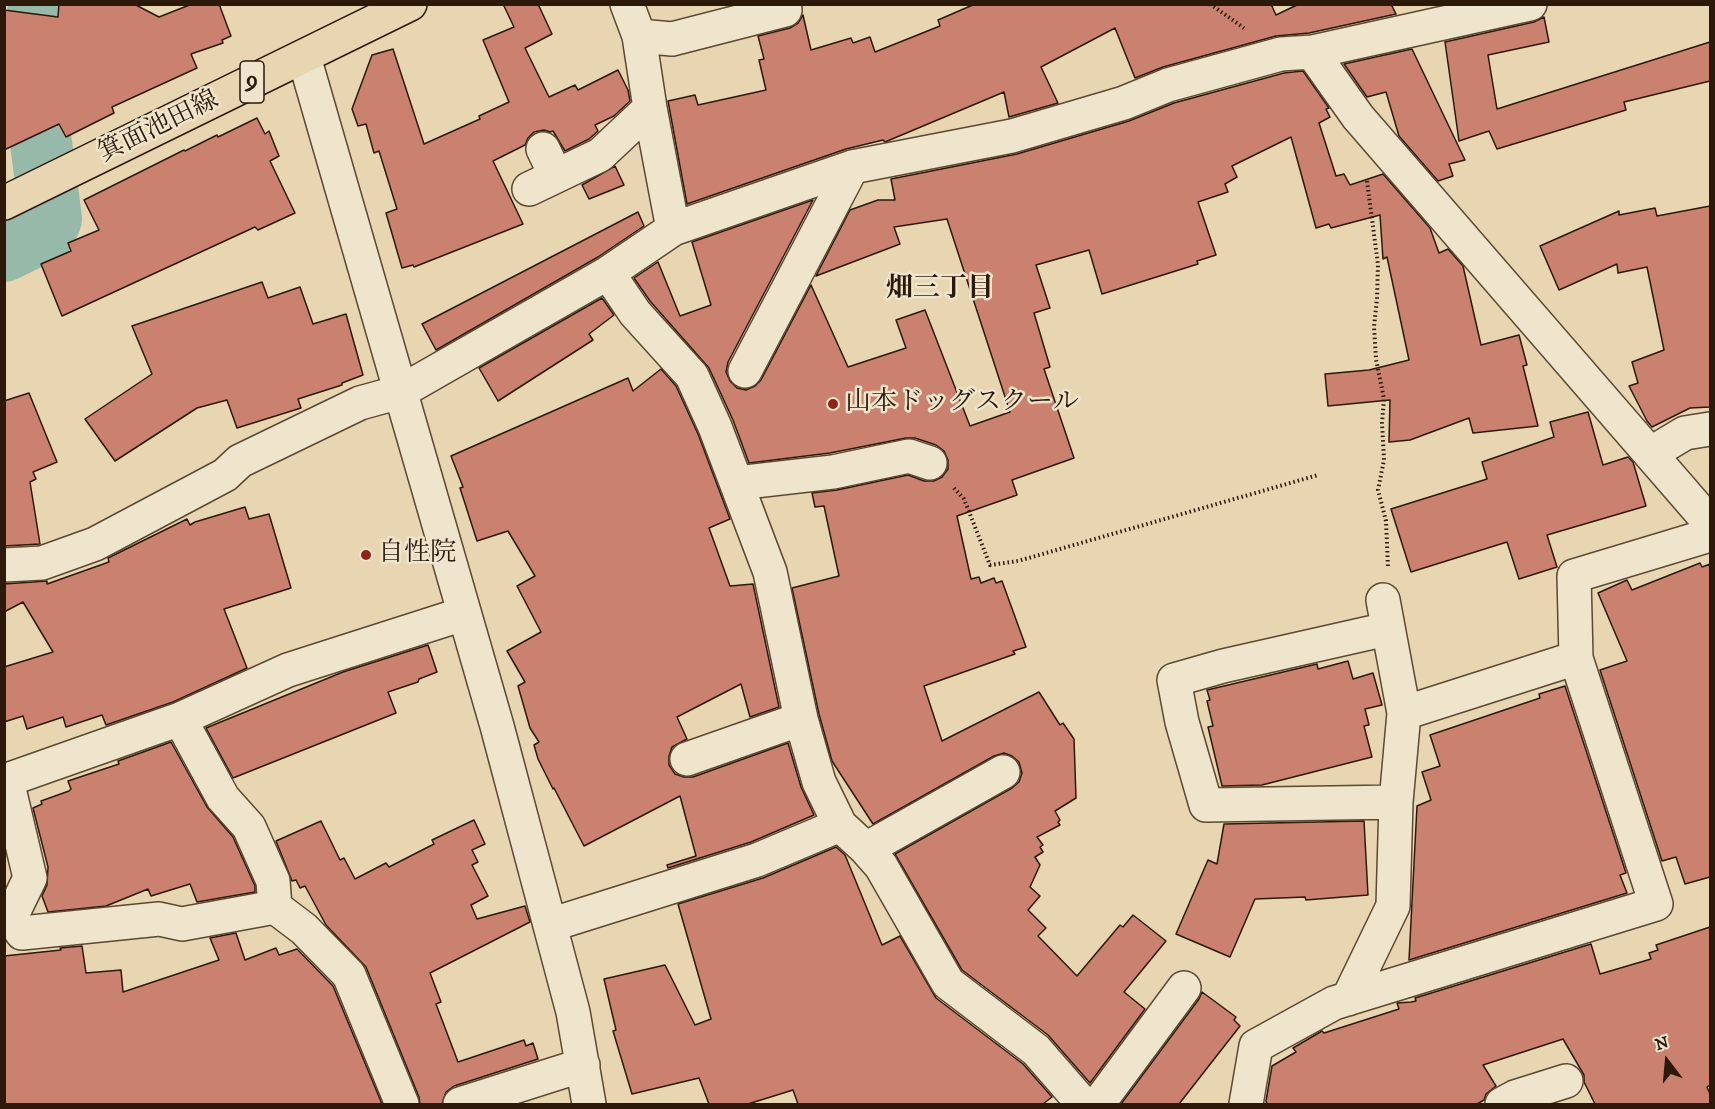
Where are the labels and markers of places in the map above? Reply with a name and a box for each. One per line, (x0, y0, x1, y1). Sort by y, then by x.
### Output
place label: 山本ドッグスクール (845, 388, 1079, 420)
marker: 山本ドッグスクール (826, 397, 840, 411)
place label: 自性院 (378, 539, 456, 571)
marker: 自性院 (359, 548, 373, 562)

